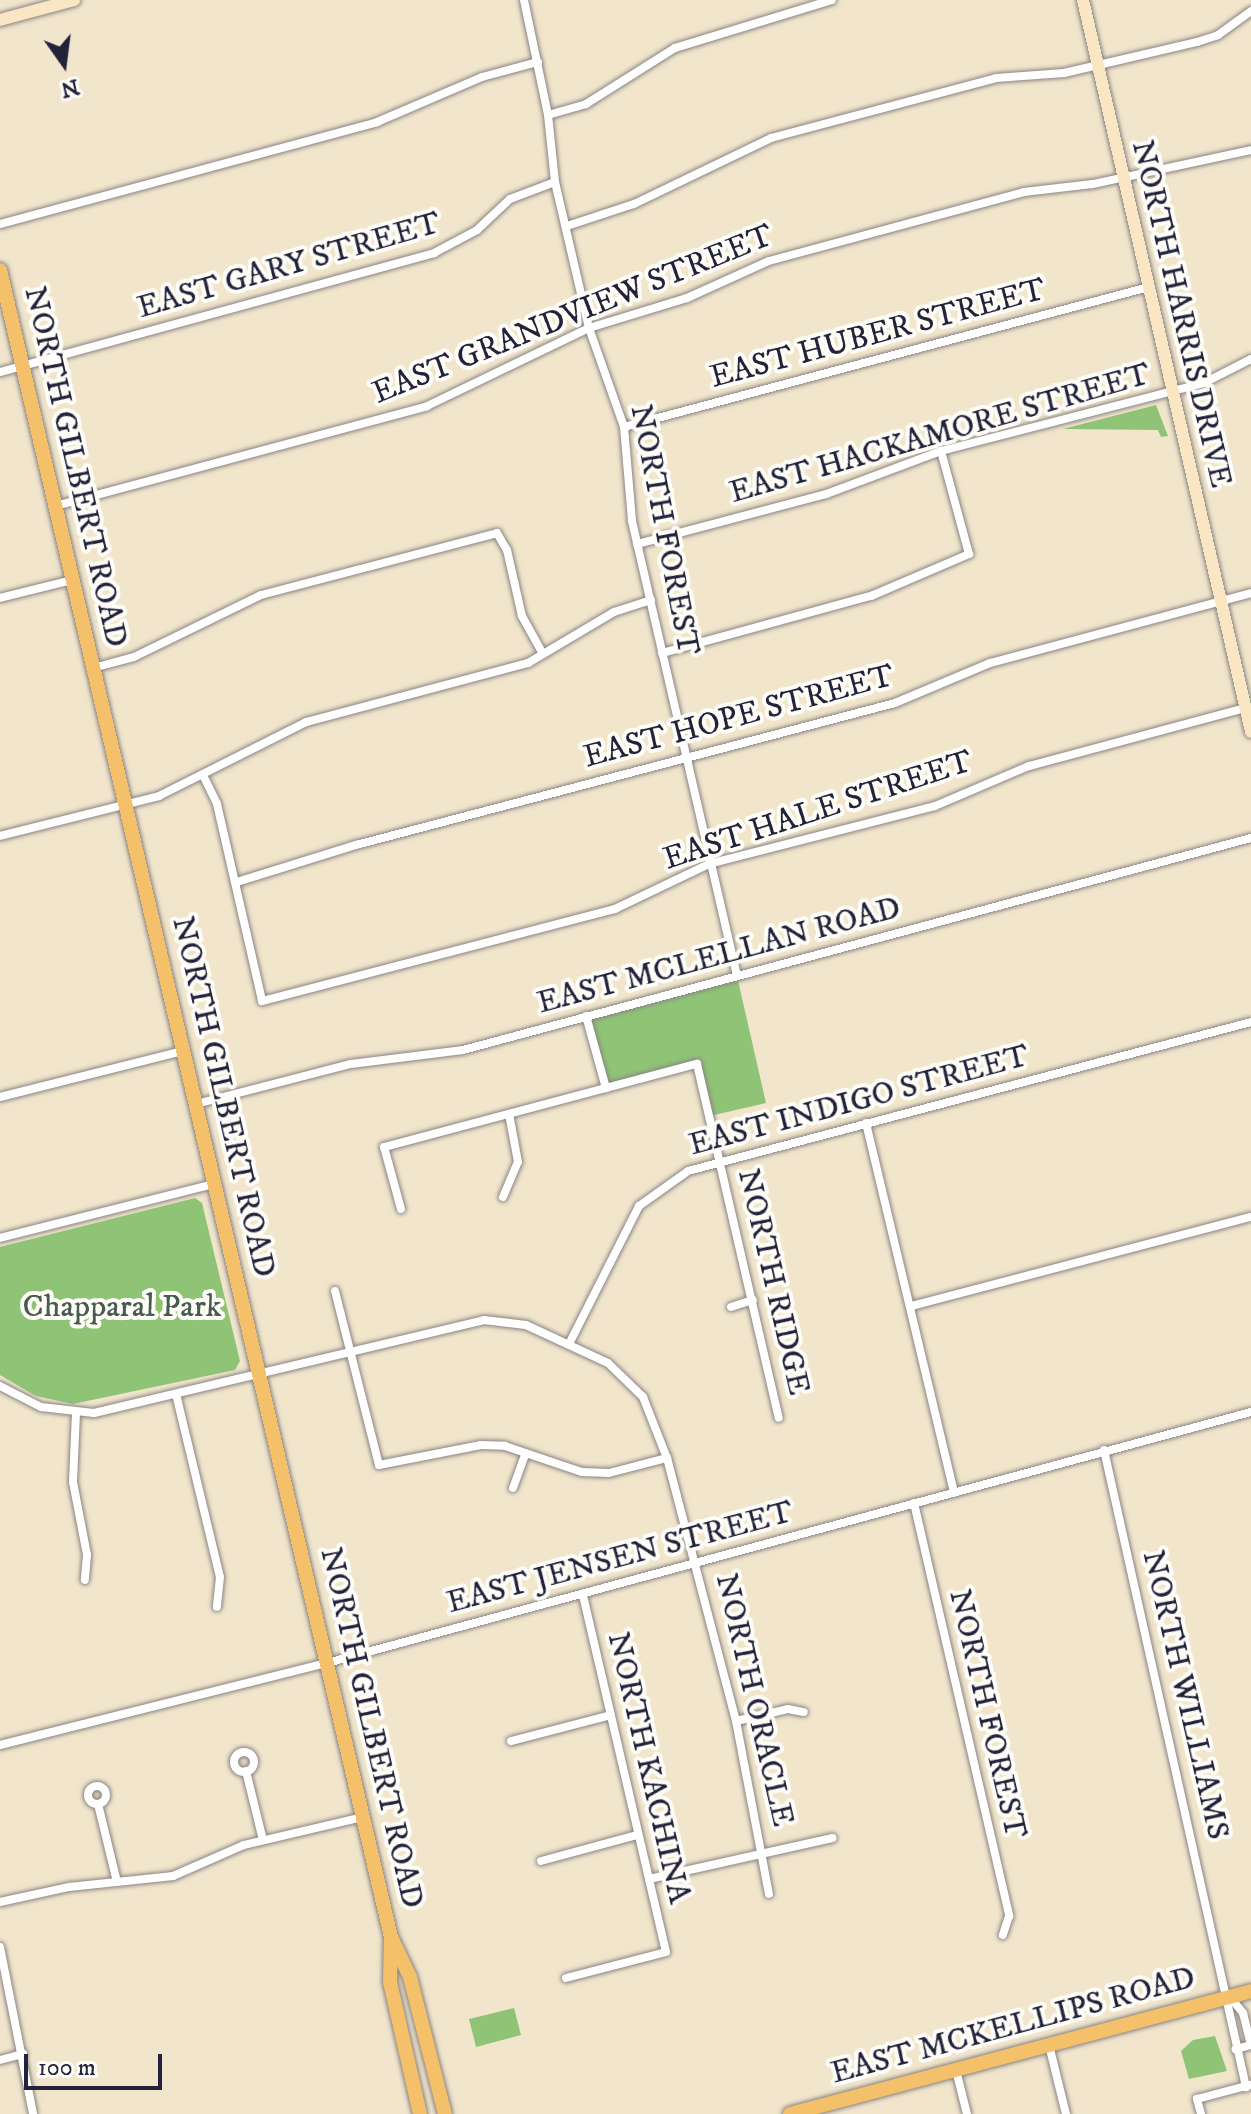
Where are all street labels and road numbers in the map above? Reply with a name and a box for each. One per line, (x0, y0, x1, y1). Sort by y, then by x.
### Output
street label: NORTH HARRIS DRIVE (1122, 137, 1240, 491)
street label: EAST GARY STREET (133, 204, 445, 328)
street label: EAST GRANDVIEW STREET (367, 217, 779, 413)
street label: EAST HUBER STREET (706, 271, 1050, 397)
street label: NORTH GILBERT ROAD (15, 283, 135, 651)
street label: EAST HACKAMORE STREET (725, 355, 1155, 513)
street label: NORTH FOREST (621, 401, 707, 659)
street label: EAST HOPE STREET (580, 657, 898, 777)
street label: EAST HALE STREET (659, 743, 977, 879)
street label: EAST MCLELLAN ROAD (533, 889, 905, 1023)
street label: NORTH GILBERT ROAD (163, 913, 283, 1281)
street label: EAST INDIGO STREET (685, 1037, 1033, 1165)
street label: NORTH RIDGE (728, 1165, 818, 1399)
street label: EAST JENSEN STREET (443, 1493, 797, 1623)
street label: NORTH GILBERT ROAD (311, 1544, 431, 1912)
street label: NORTH WILLIAMS (1133, 1547, 1237, 1843)
street label: NORTH ORACLE (706, 1570, 802, 1830)
street label: NORTH FOREST (940, 1586, 1034, 1842)
street label: NORTH KACHINA (598, 1629, 698, 1907)
street label: EAST MCKELLIPS ROAD (827, 1959, 1199, 2093)

